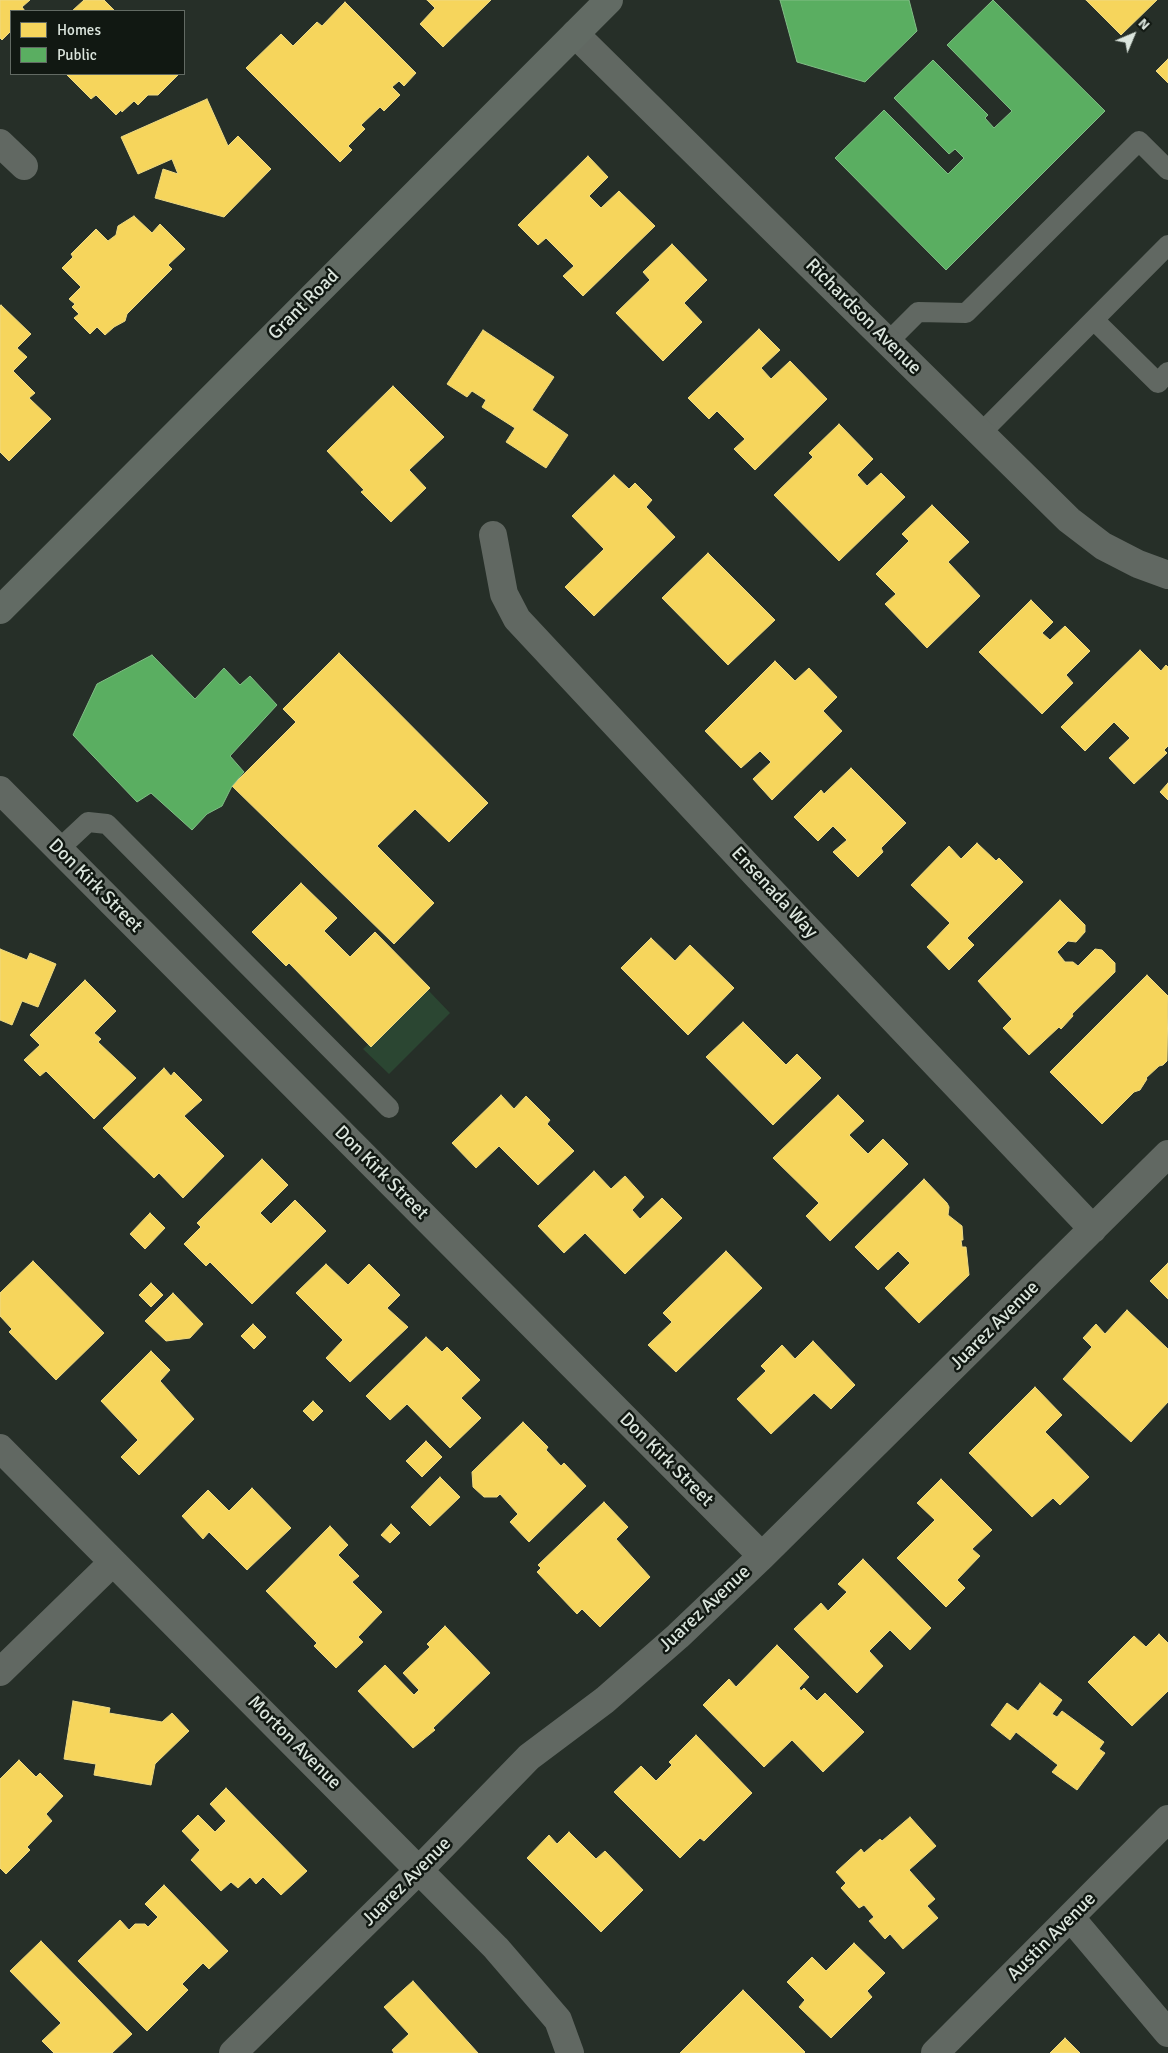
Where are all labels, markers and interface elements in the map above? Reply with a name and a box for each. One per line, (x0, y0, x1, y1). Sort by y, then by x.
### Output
legend (10, 10, 185, 75)
north arrow (1108, 10, 1158, 60)
text: N (1135, 15, 1153, 33)
text: Homes (57, 21, 101, 39)
text: Public (57, 46, 97, 64)
street label: Richardson Avenue (800, 254, 926, 380)
street label: Grant Road (264, 265, 344, 345)
street label: Don Kirk Street (43, 834, 147, 938)
street label: Ensenada Way (726, 843, 822, 943)
street label: Don Kirk Street (329, 1121, 433, 1225)
street label: Juarez Avenue (946, 1277, 1044, 1375)
street label: Don Kirk Street (614, 1408, 718, 1512)
street label: Juarez Avenue (655, 1561, 755, 1657)
street label: Morton Avenue (242, 1691, 346, 1795)
street label: Juarez Avenue (358, 1833, 456, 1931)
street label: Austin Avenue (1003, 1888, 1101, 1986)

